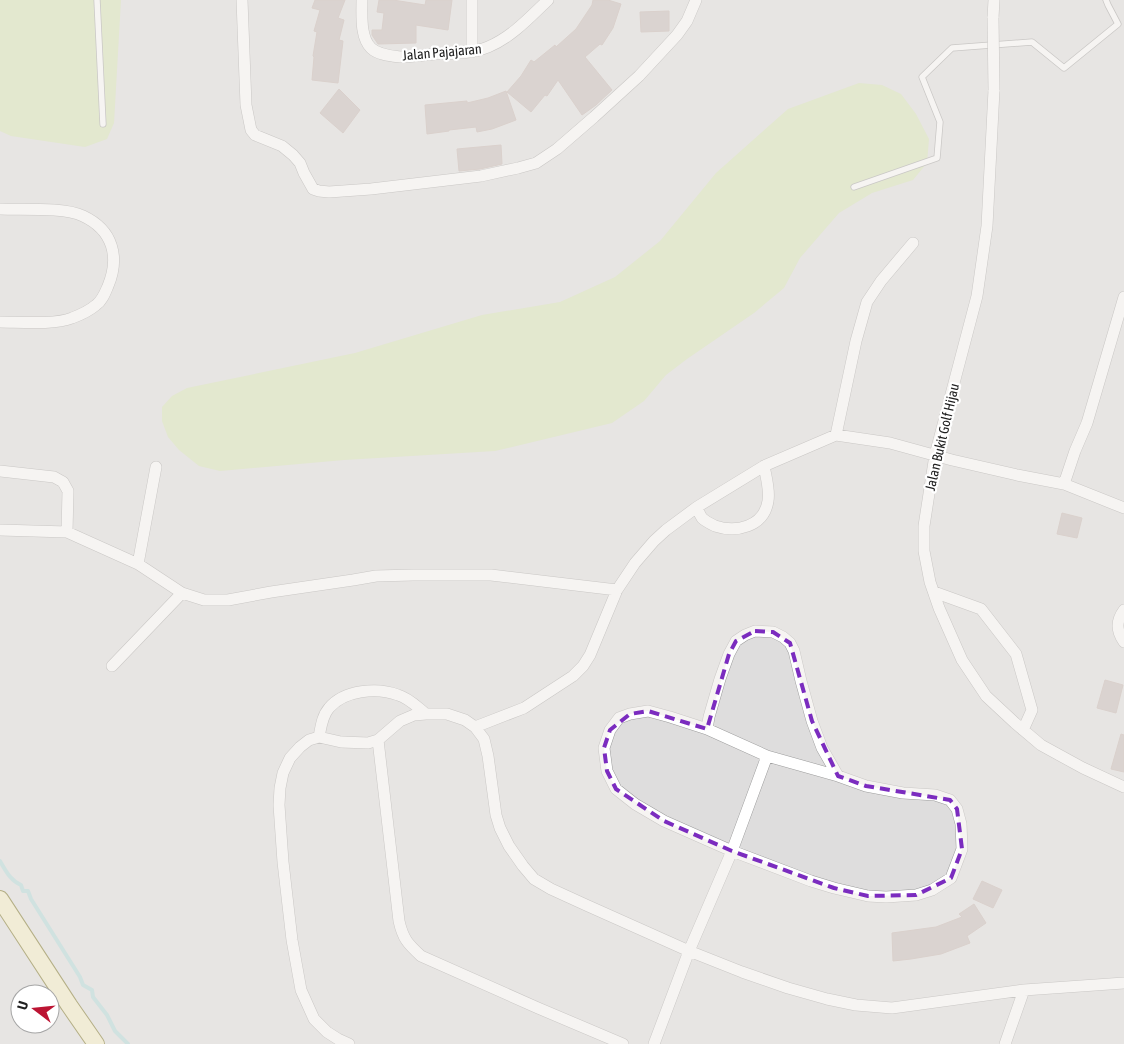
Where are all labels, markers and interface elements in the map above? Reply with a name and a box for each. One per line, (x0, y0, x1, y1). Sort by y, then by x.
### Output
street label: Jalan Pajajaran (402, 41, 482, 63)
street label: Jalan Bukit Golf Hijau (922, 382, 962, 492)
north arrow (10, 984, 60, 1034)
text: U (14, 999, 31, 1012)

